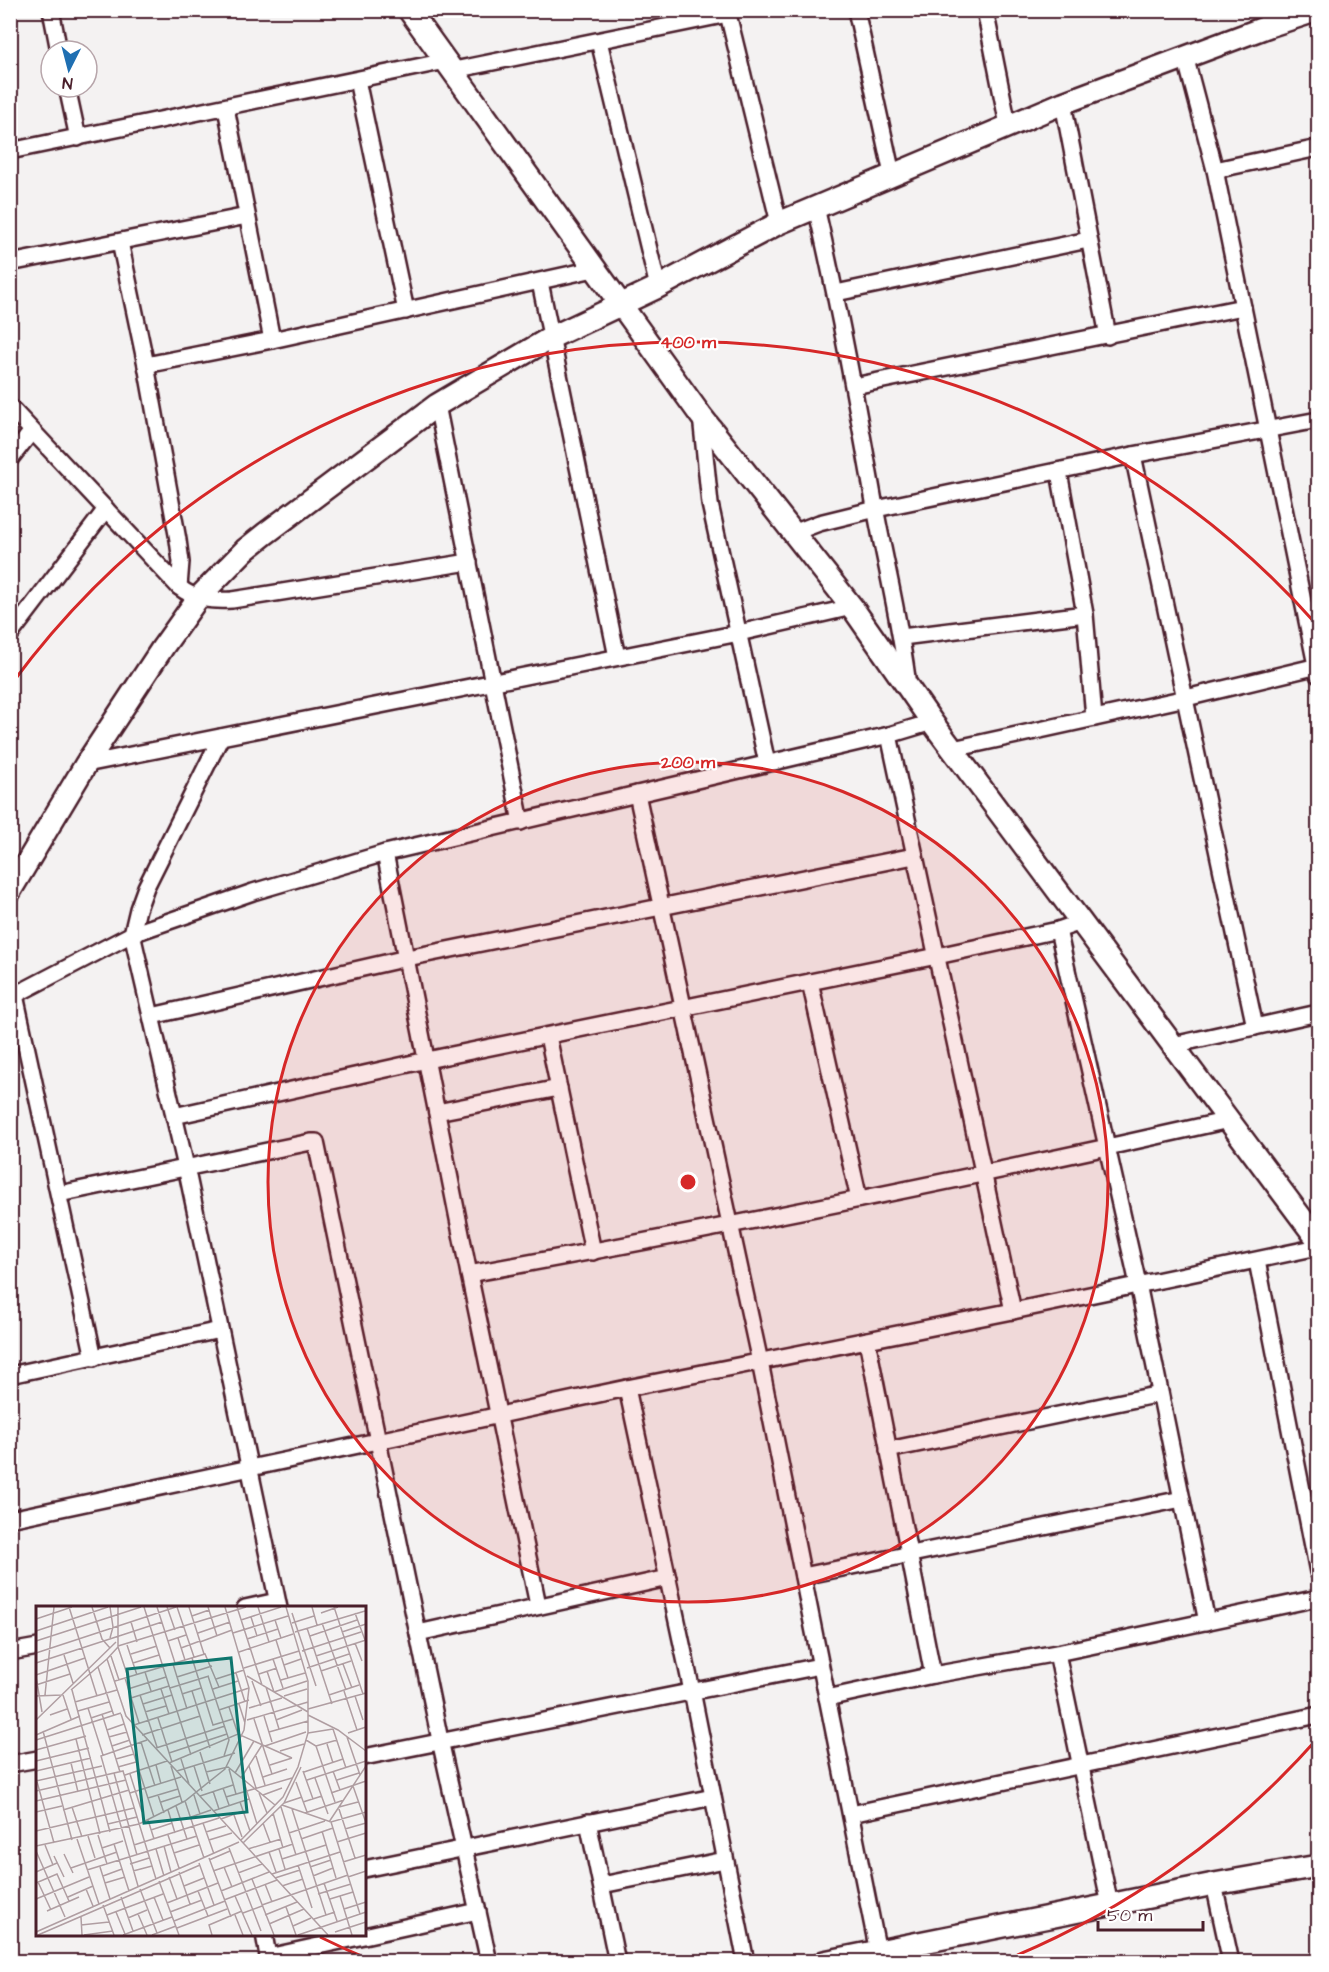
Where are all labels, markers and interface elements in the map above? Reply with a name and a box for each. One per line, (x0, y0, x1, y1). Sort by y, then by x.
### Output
north arrow (39, 39, 99, 99)
text: N (61, 71, 74, 94)
text: 400 m (660, 330, 717, 355)
text: 200 m (660, 750, 716, 775)
centre of rings (678, 1172, 698, 1192)
inset map (36, 1606, 366, 1936)
scale bar (1098, 1894, 1203, 1932)
text: 50 m (1107, 1903, 1152, 1928)

